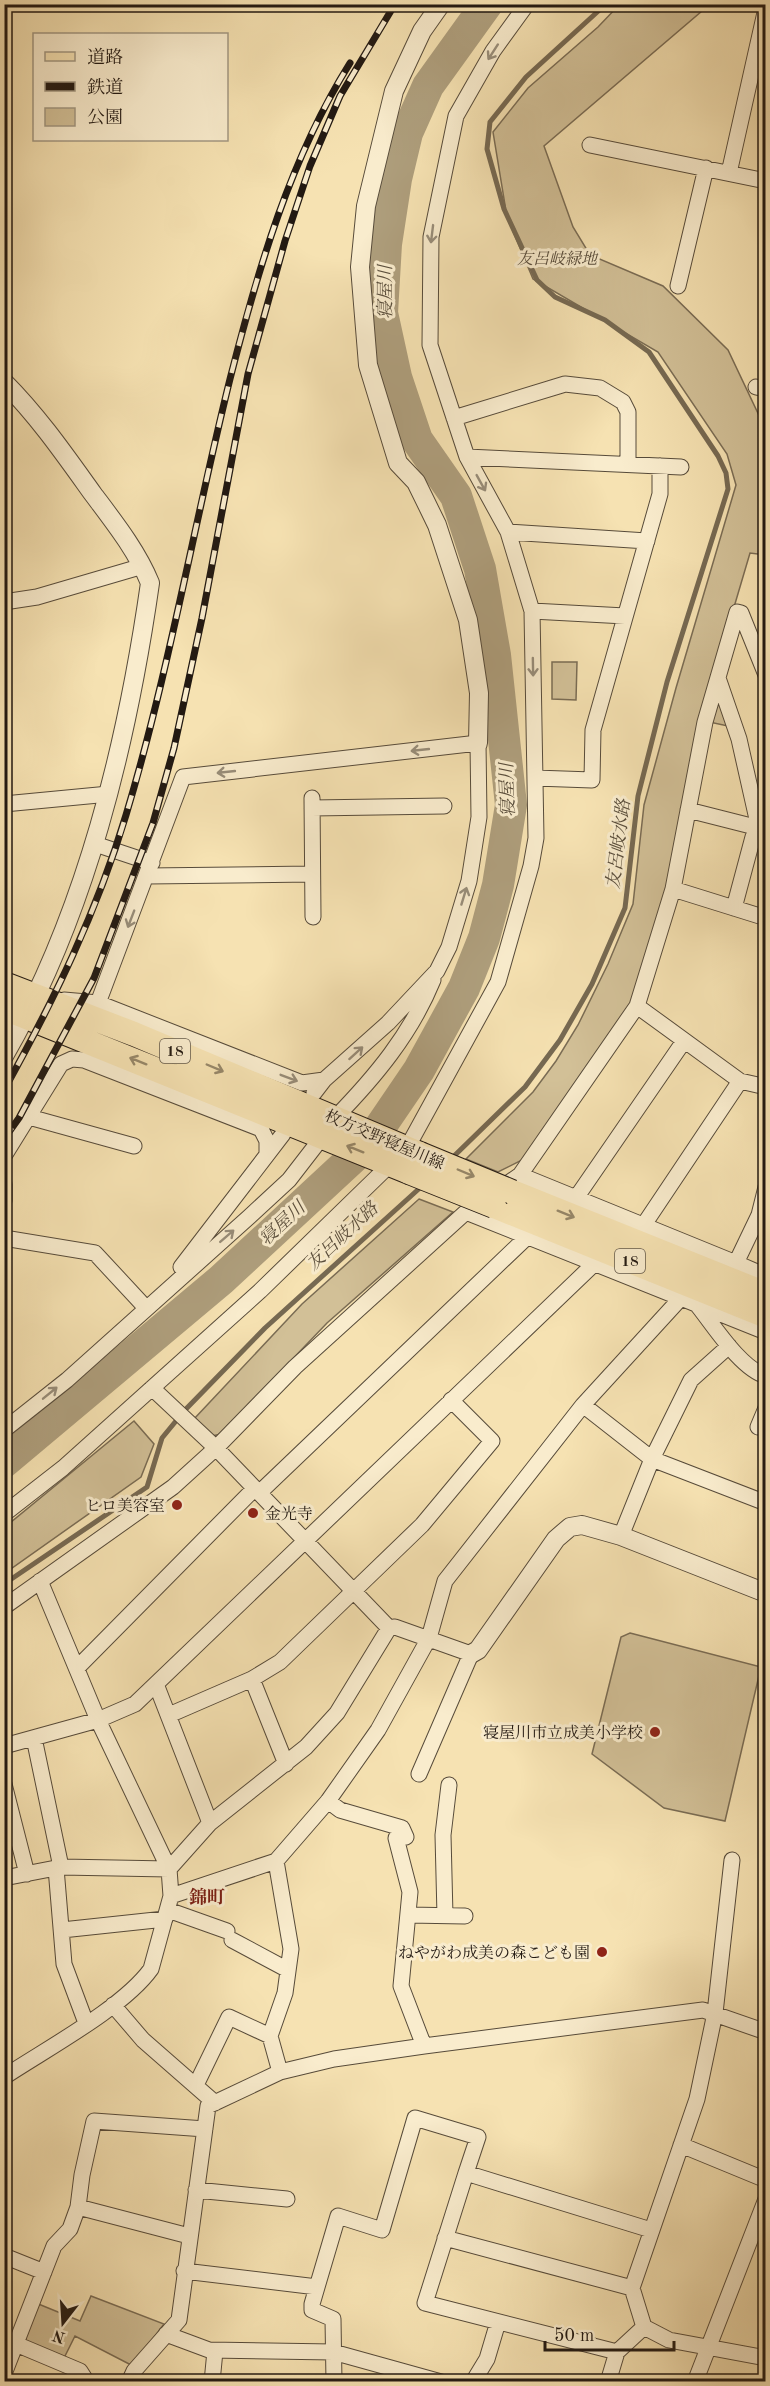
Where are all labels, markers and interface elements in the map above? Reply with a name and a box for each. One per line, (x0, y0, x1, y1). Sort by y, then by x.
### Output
legend (33, 33, 228, 141)
one-way arrow (487, 43, 499, 60)
text: 道路 (87, 47, 123, 67)
text: 鉄道 (87, 77, 123, 97)
text: 公園 (87, 108, 123, 127)
one-way arrow (427, 224, 438, 244)
park label: 友呂岐緑地 (517, 250, 599, 268)
water label: 寝屋川 (375, 263, 395, 319)
one-way arrow (475, 474, 487, 491)
one-way arrow (527, 657, 539, 677)
one-way arrow (411, 744, 430, 755)
water label: 寝屋川 (496, 761, 518, 817)
one-way arrow (217, 766, 237, 777)
water label: 友呂岐水路 (603, 796, 634, 890)
one-way arrow (459, 887, 470, 906)
one-way arrow (125, 909, 136, 928)
road number: 18 (160, 1039, 190, 1063)
one-way arrow (348, 1046, 363, 1060)
one-way arrow (129, 1055, 148, 1066)
one-way arrow (205, 1063, 224, 1074)
one-way arrow (279, 1073, 298, 1084)
street label: 枚方交野寝屋川線 (322, 1107, 447, 1173)
one-way arrow (347, 1143, 365, 1154)
one-way arrow (456, 1168, 475, 1179)
water label: 寝屋川 (255, 1196, 310, 1249)
water label: 友呂岐水路 (302, 1197, 383, 1274)
one-way arrow (557, 1209, 575, 1220)
one-way arrow (219, 1229, 234, 1243)
road number: 18 (615, 1249, 645, 1273)
one-way arrow (42, 1387, 58, 1400)
place label: ヒロ美容室 (85, 1497, 165, 1515)
marker: ヒロ美容室 (170, 1498, 184, 1512)
place label: 金光寺 (265, 1505, 313, 1523)
marker: 金光寺 (246, 1506, 260, 1520)
place label: 寝屋川市立成美小学校 (483, 1724, 643, 1742)
marker: 寝屋川市立成美小学校 (648, 1725, 662, 1739)
district label: 錦町 (189, 1887, 225, 1907)
place label: ねやがわ成美の森こども園 (398, 1944, 590, 1962)
marker: ねやがわ成美の森こども園 (595, 1945, 609, 1959)
north arrow (33, 2293, 93, 2353)
scale bar (545, 2314, 674, 2352)
text: N (50, 2326, 67, 2345)
text: 50 m (554, 2327, 594, 2345)

